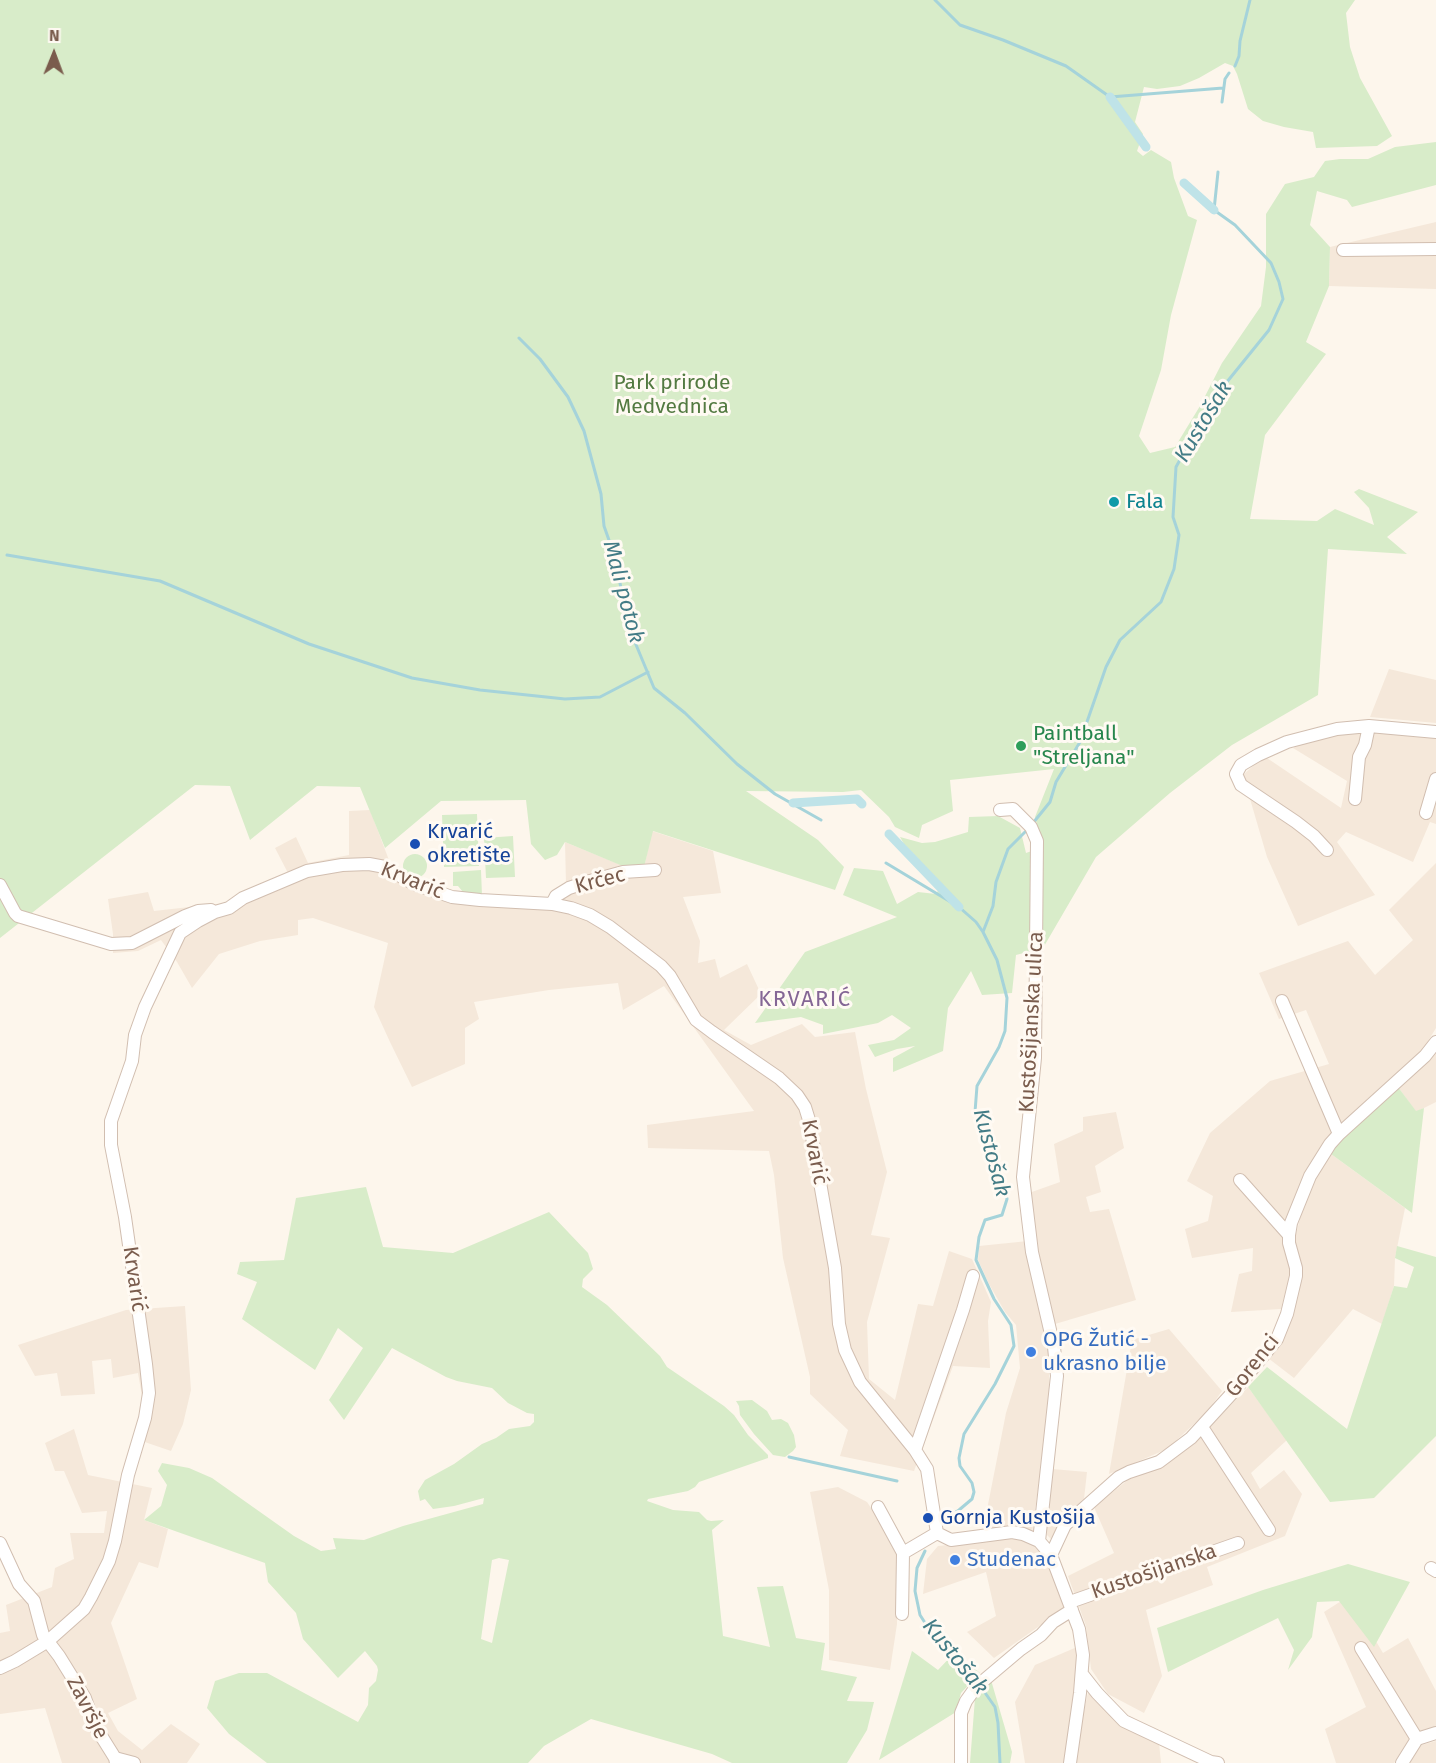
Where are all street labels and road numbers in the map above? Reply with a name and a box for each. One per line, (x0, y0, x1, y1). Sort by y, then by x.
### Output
street label: Krvarić (377, 857, 447, 905)
street label: Krčec (572, 862, 628, 900)
street label: Kustošijanska ulica (1015, 931, 1049, 1113)
street label: Krvarić (795, 1117, 833, 1187)
street label: Krvarić (117, 1245, 151, 1313)
street label: Gorenci (1221, 1330, 1285, 1402)
street label: Kustošijanska (1088, 1539, 1220, 1605)
street label: Završje (61, 1672, 113, 1744)

